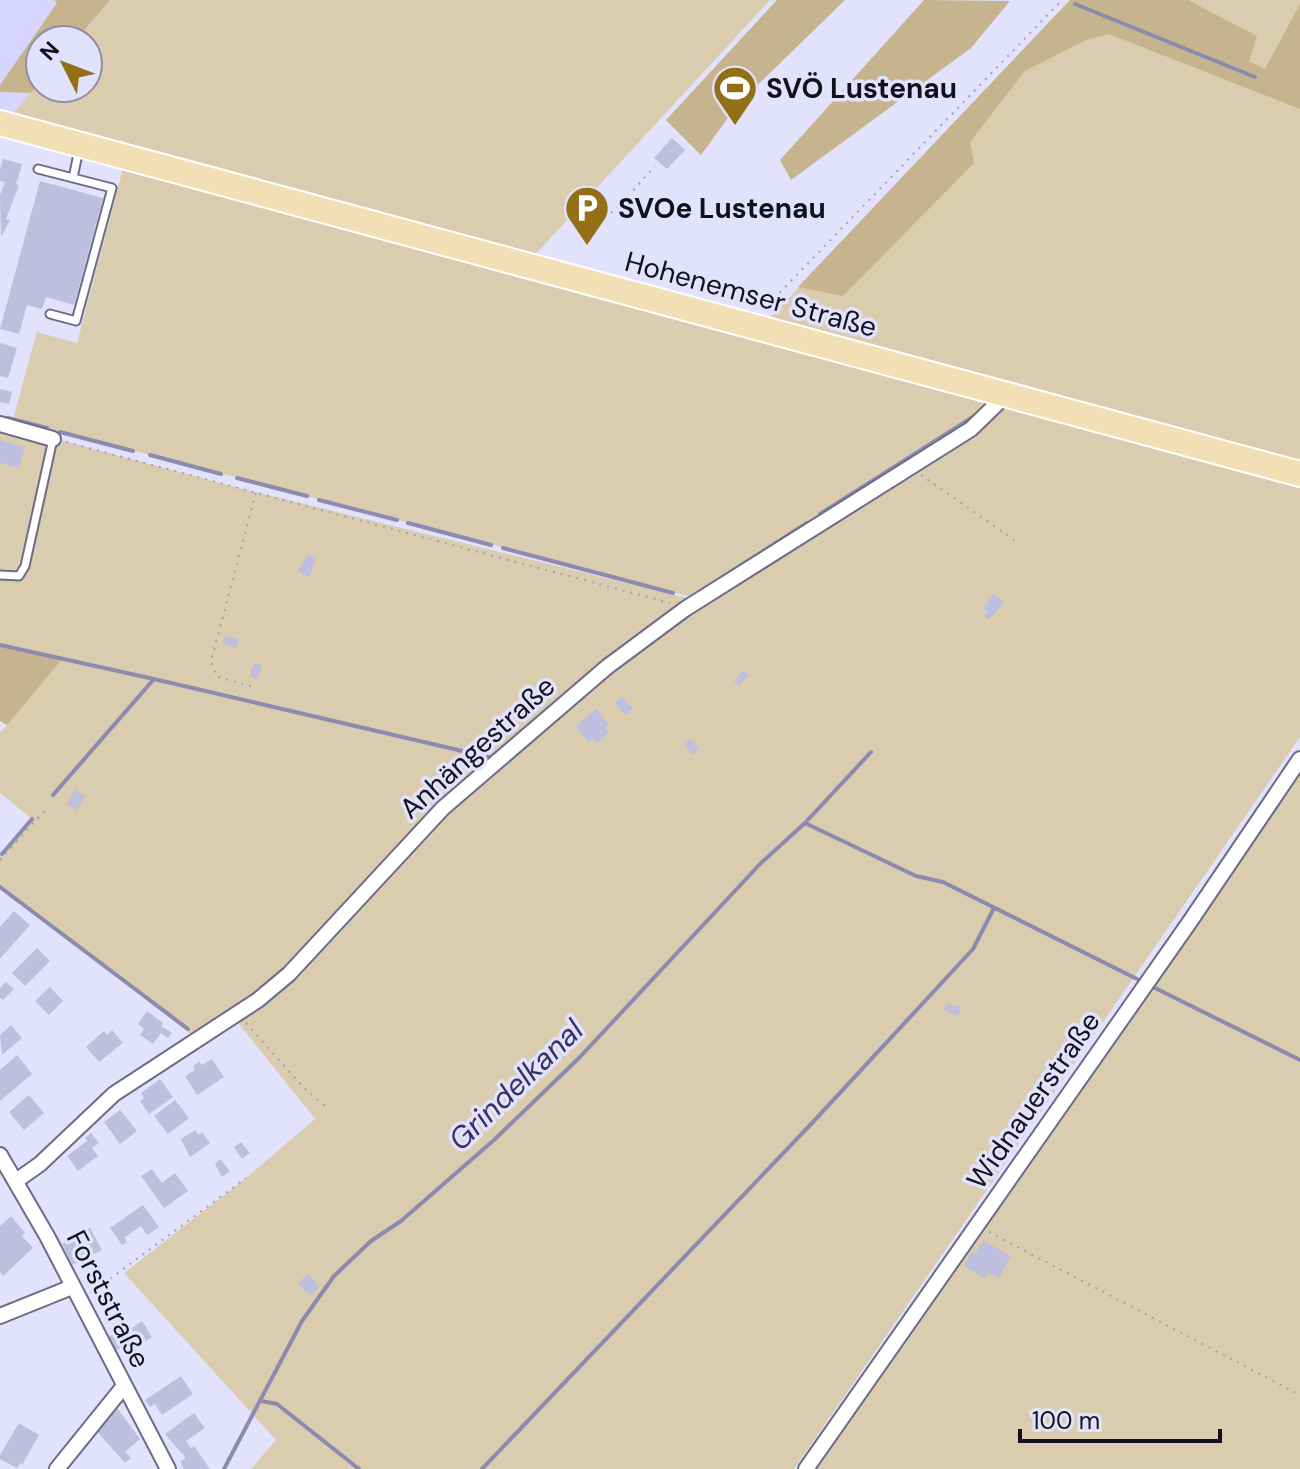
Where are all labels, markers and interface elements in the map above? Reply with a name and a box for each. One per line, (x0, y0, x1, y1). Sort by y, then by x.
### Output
north arrow (24, 24, 104, 104)
text: N (33, 35, 66, 67)
sports icon: SVÖ Lustenau (711, 64, 759, 127)
place label: SVÖ Lustenau (766, 70, 957, 107)
parking icon: SVOe Lustenau (563, 184, 611, 247)
place label: SVOe Lustenau (618, 190, 826, 227)
street label: Hohenemser Straße (621, 243, 881, 346)
street label: Anhängestraße (392, 668, 563, 827)
street label: Widnauerstraße (958, 1004, 1109, 1197)
water label: Grindelkanal (440, 1010, 592, 1159)
street label: Forststraße (58, 1224, 159, 1374)
scale bar (1020, 1393, 1220, 1443)
text: 100 m (1032, 1405, 1100, 1436)

